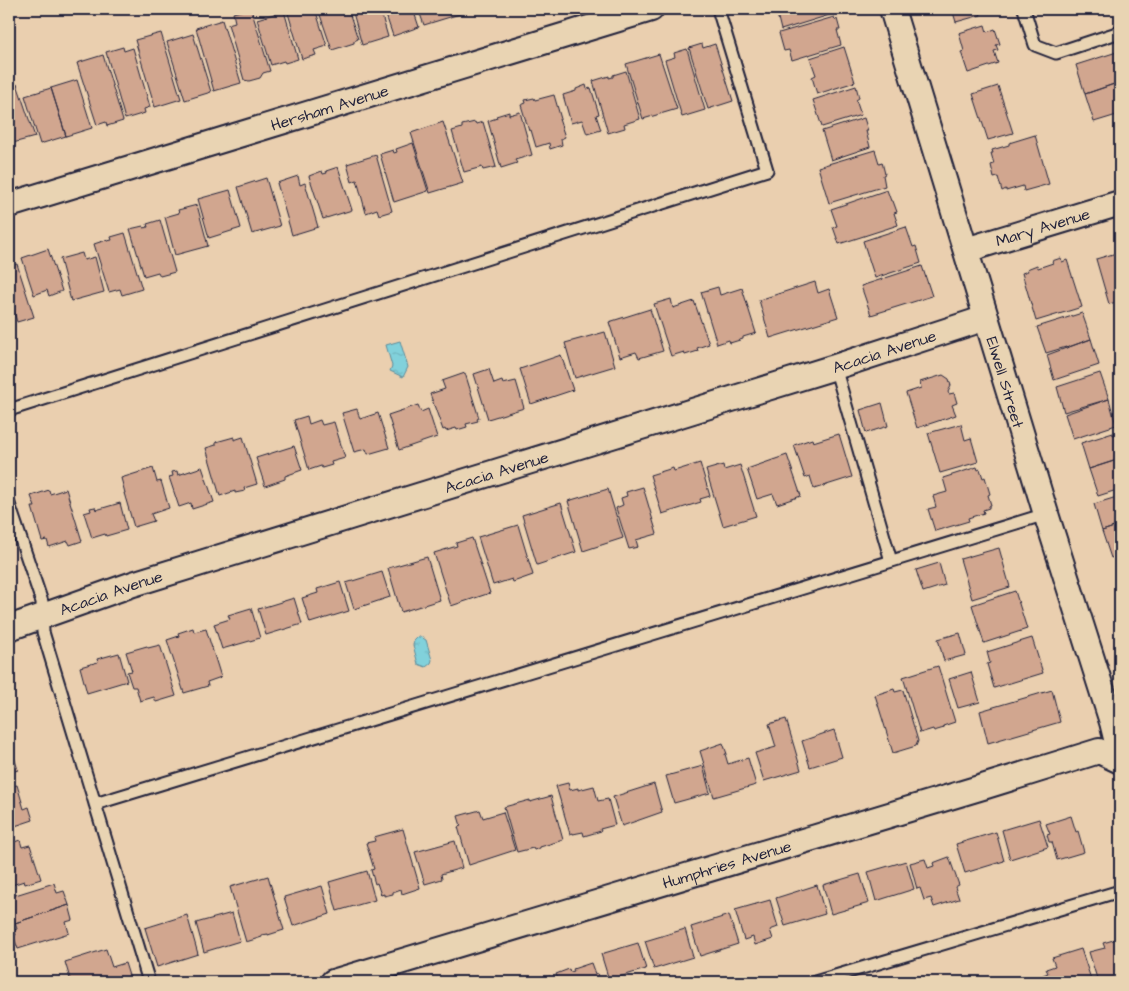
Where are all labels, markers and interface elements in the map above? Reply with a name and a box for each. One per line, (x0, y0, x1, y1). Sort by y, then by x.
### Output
street label: Hersham Avenue (268, 80, 392, 136)
street label: Mary Avenue (993, 203, 1093, 252)
street label: Acacia Avenue (830, 325, 939, 379)
street label: Elwell Street (981, 334, 1029, 431)
street label: Acacia Avenue (442, 446, 552, 499)
street label: Acacia Avenue (57, 565, 166, 621)
street label: Humphries Avenue (660, 835, 794, 895)

